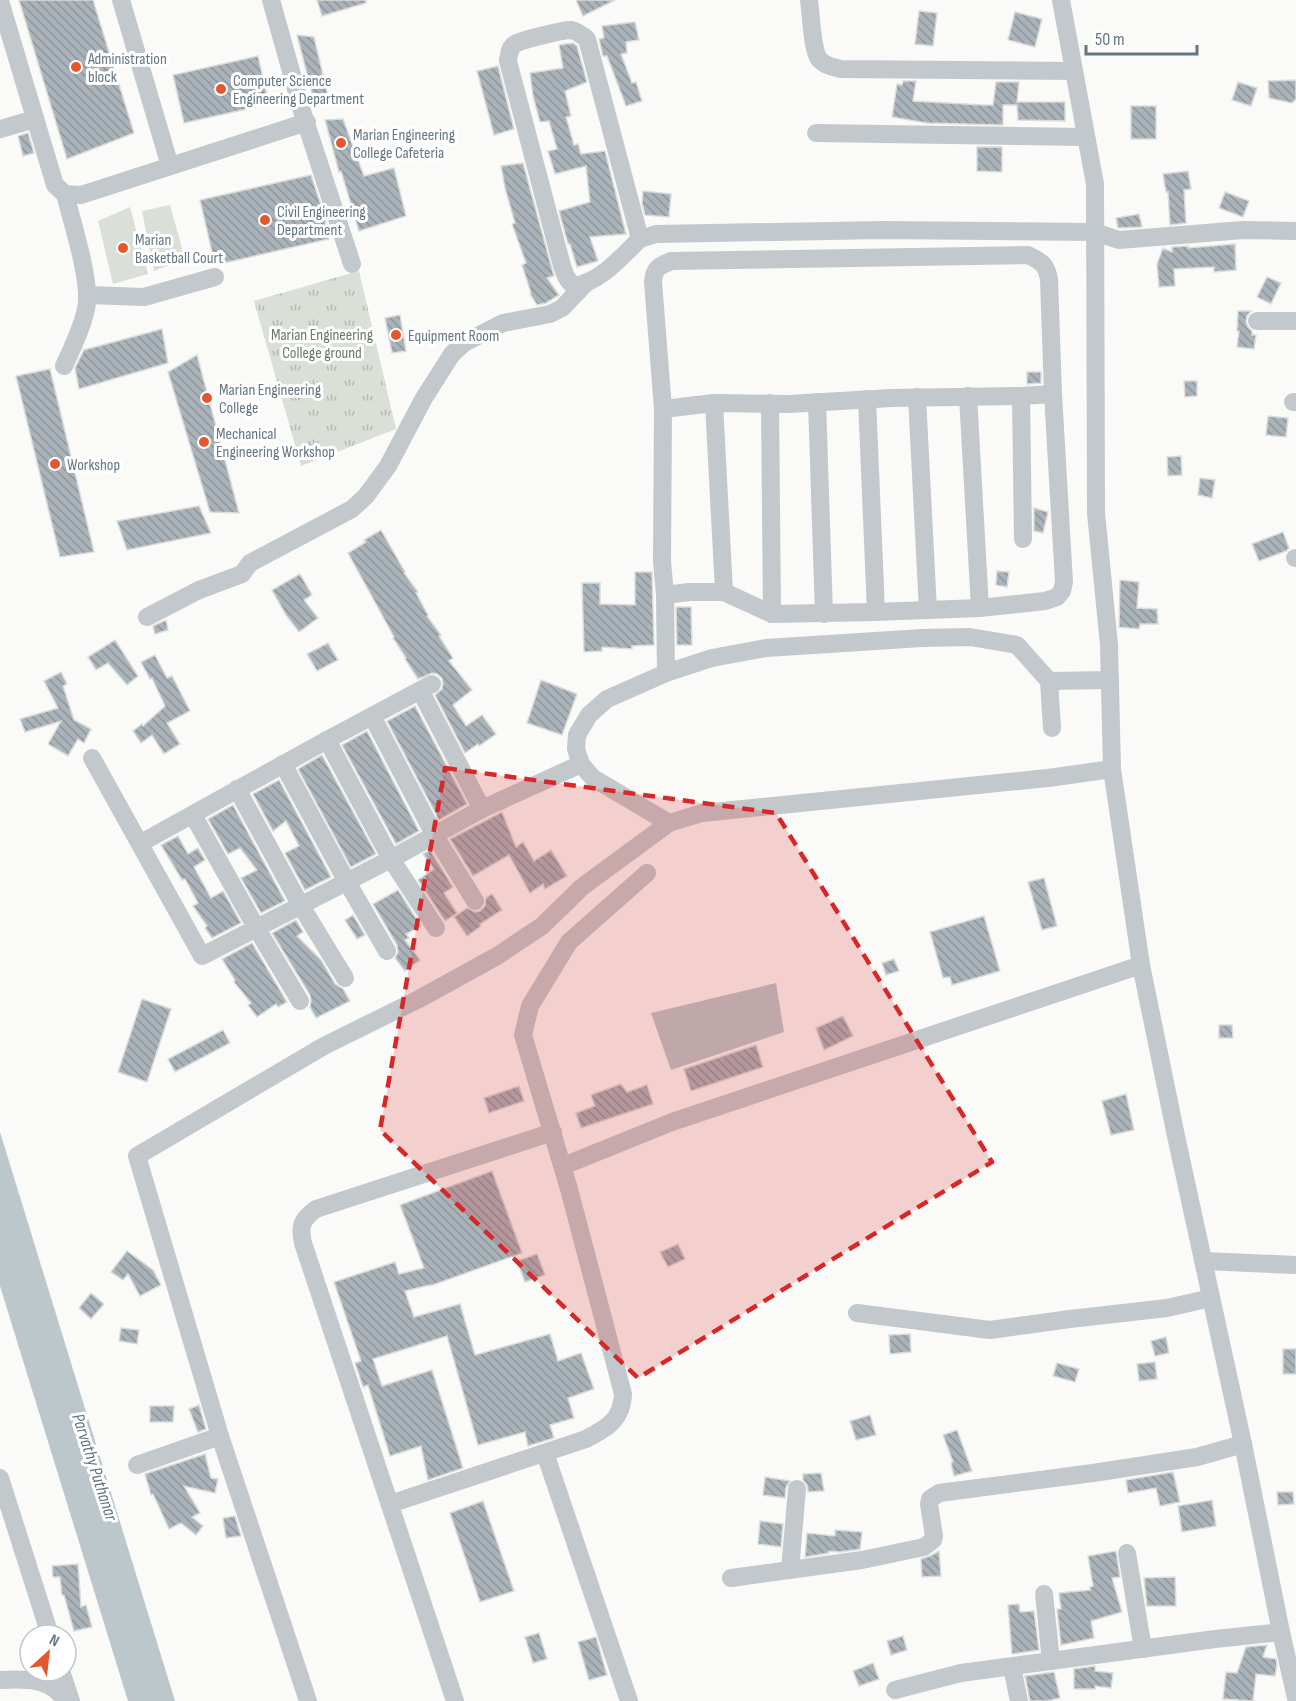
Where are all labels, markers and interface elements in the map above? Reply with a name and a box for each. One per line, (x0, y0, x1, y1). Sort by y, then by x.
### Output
scale bar (1086, 18, 1197, 56)
text: 50 m (1095, 29, 1125, 50)
place label: Administration block (87, 50, 167, 87)
marker: Administration block (69, 60, 83, 74)
place label: Computer Science Engineering Department (233, 72, 364, 109)
marker: Computer Science Engineering Department (214, 82, 228, 96)
place label: Marian Engineering College Cafeteria (353, 126, 455, 163)
marker: Marian Engineering College Cafeteria (334, 136, 348, 150)
place label: Civil Engineering Department (277, 203, 366, 240)
marker: Civil Engineering Department (258, 213, 272, 227)
place label: Marian Basketball Court (135, 231, 223, 268)
marker: Marian Basketball Court (116, 241, 130, 255)
park label: Marian Engineering College ground (271, 326, 373, 363)
place label: Equipment Room (408, 327, 499, 346)
marker: Equipment Room (389, 328, 403, 342)
place label: Marian Engineering College (219, 381, 321, 418)
marker: Marian Engineering College (200, 391, 214, 405)
place label: Mechanical Engineering Workshop (216, 425, 335, 462)
marker: Mechanical Engineering Workshop (197, 435, 211, 449)
place label: Workshop (67, 456, 120, 475)
marker: Workshop (48, 457, 62, 471)
water label: Parvathy Puthanar (67, 1411, 122, 1524)
north arrow (18, 1623, 78, 1683)
text: N (46, 1631, 62, 1651)

